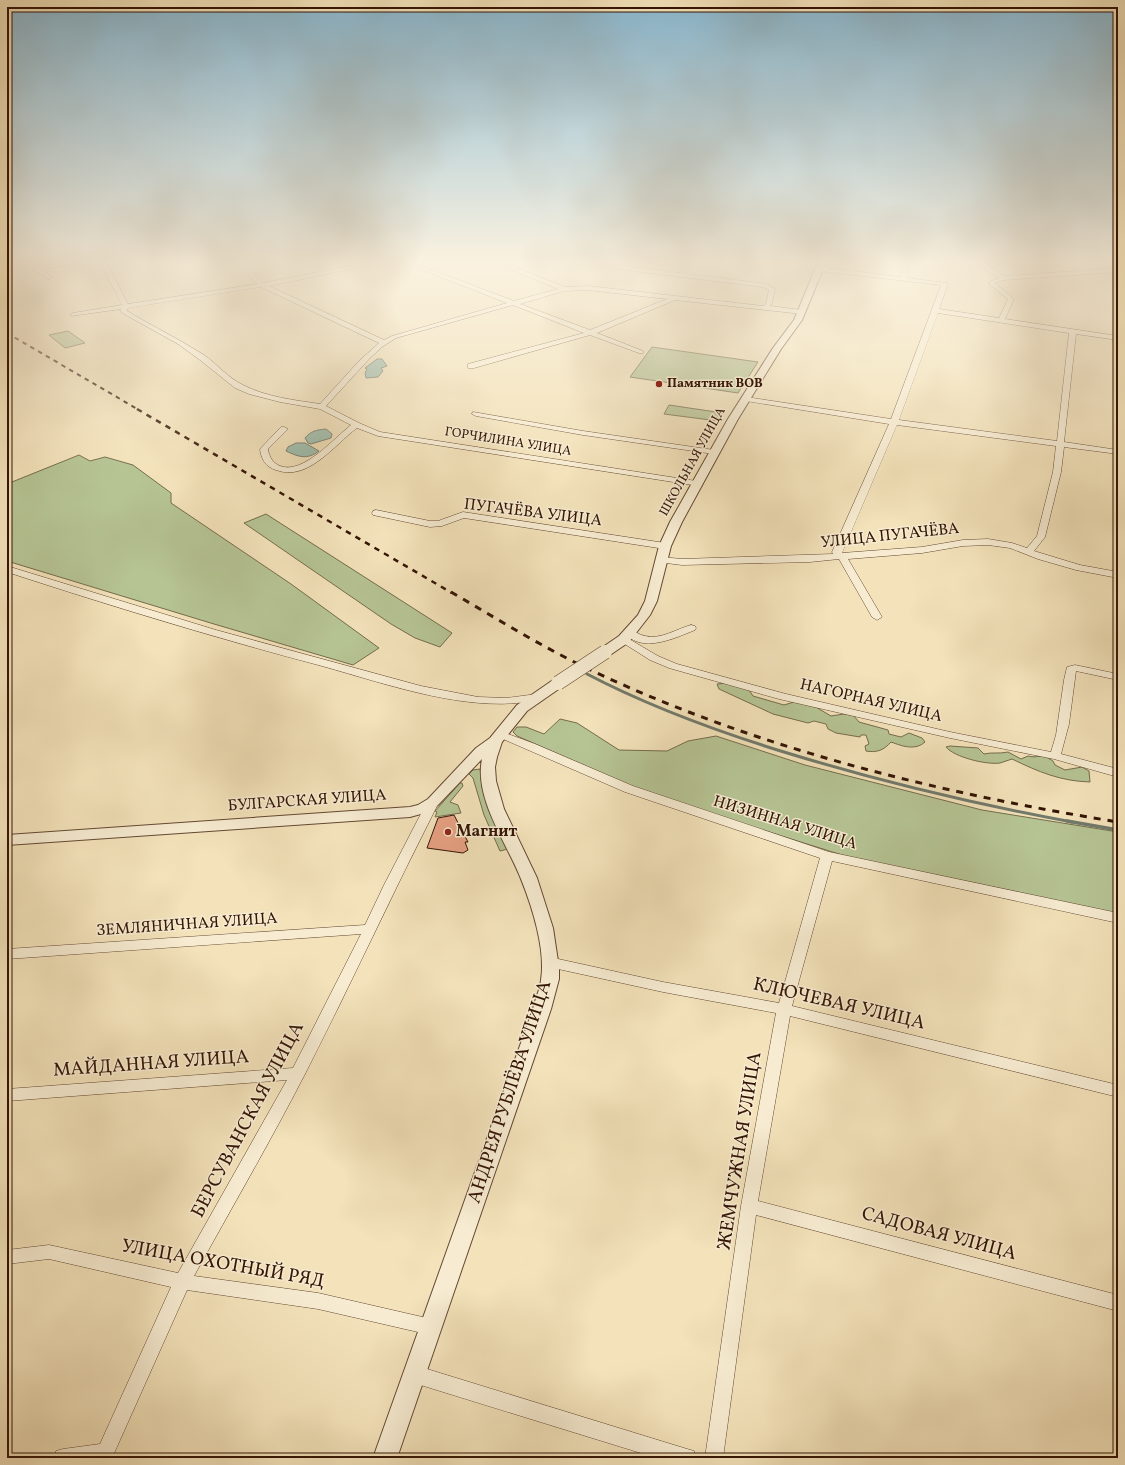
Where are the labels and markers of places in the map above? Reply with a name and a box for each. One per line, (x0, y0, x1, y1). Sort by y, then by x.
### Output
place label: Памятник ВОВ (667, 375, 763, 393)
marker: Памятник ВОВ (654, 379, 664, 389)
place label: Магнит (456, 821, 517, 843)
marker: Магнит (443, 827, 453, 837)

